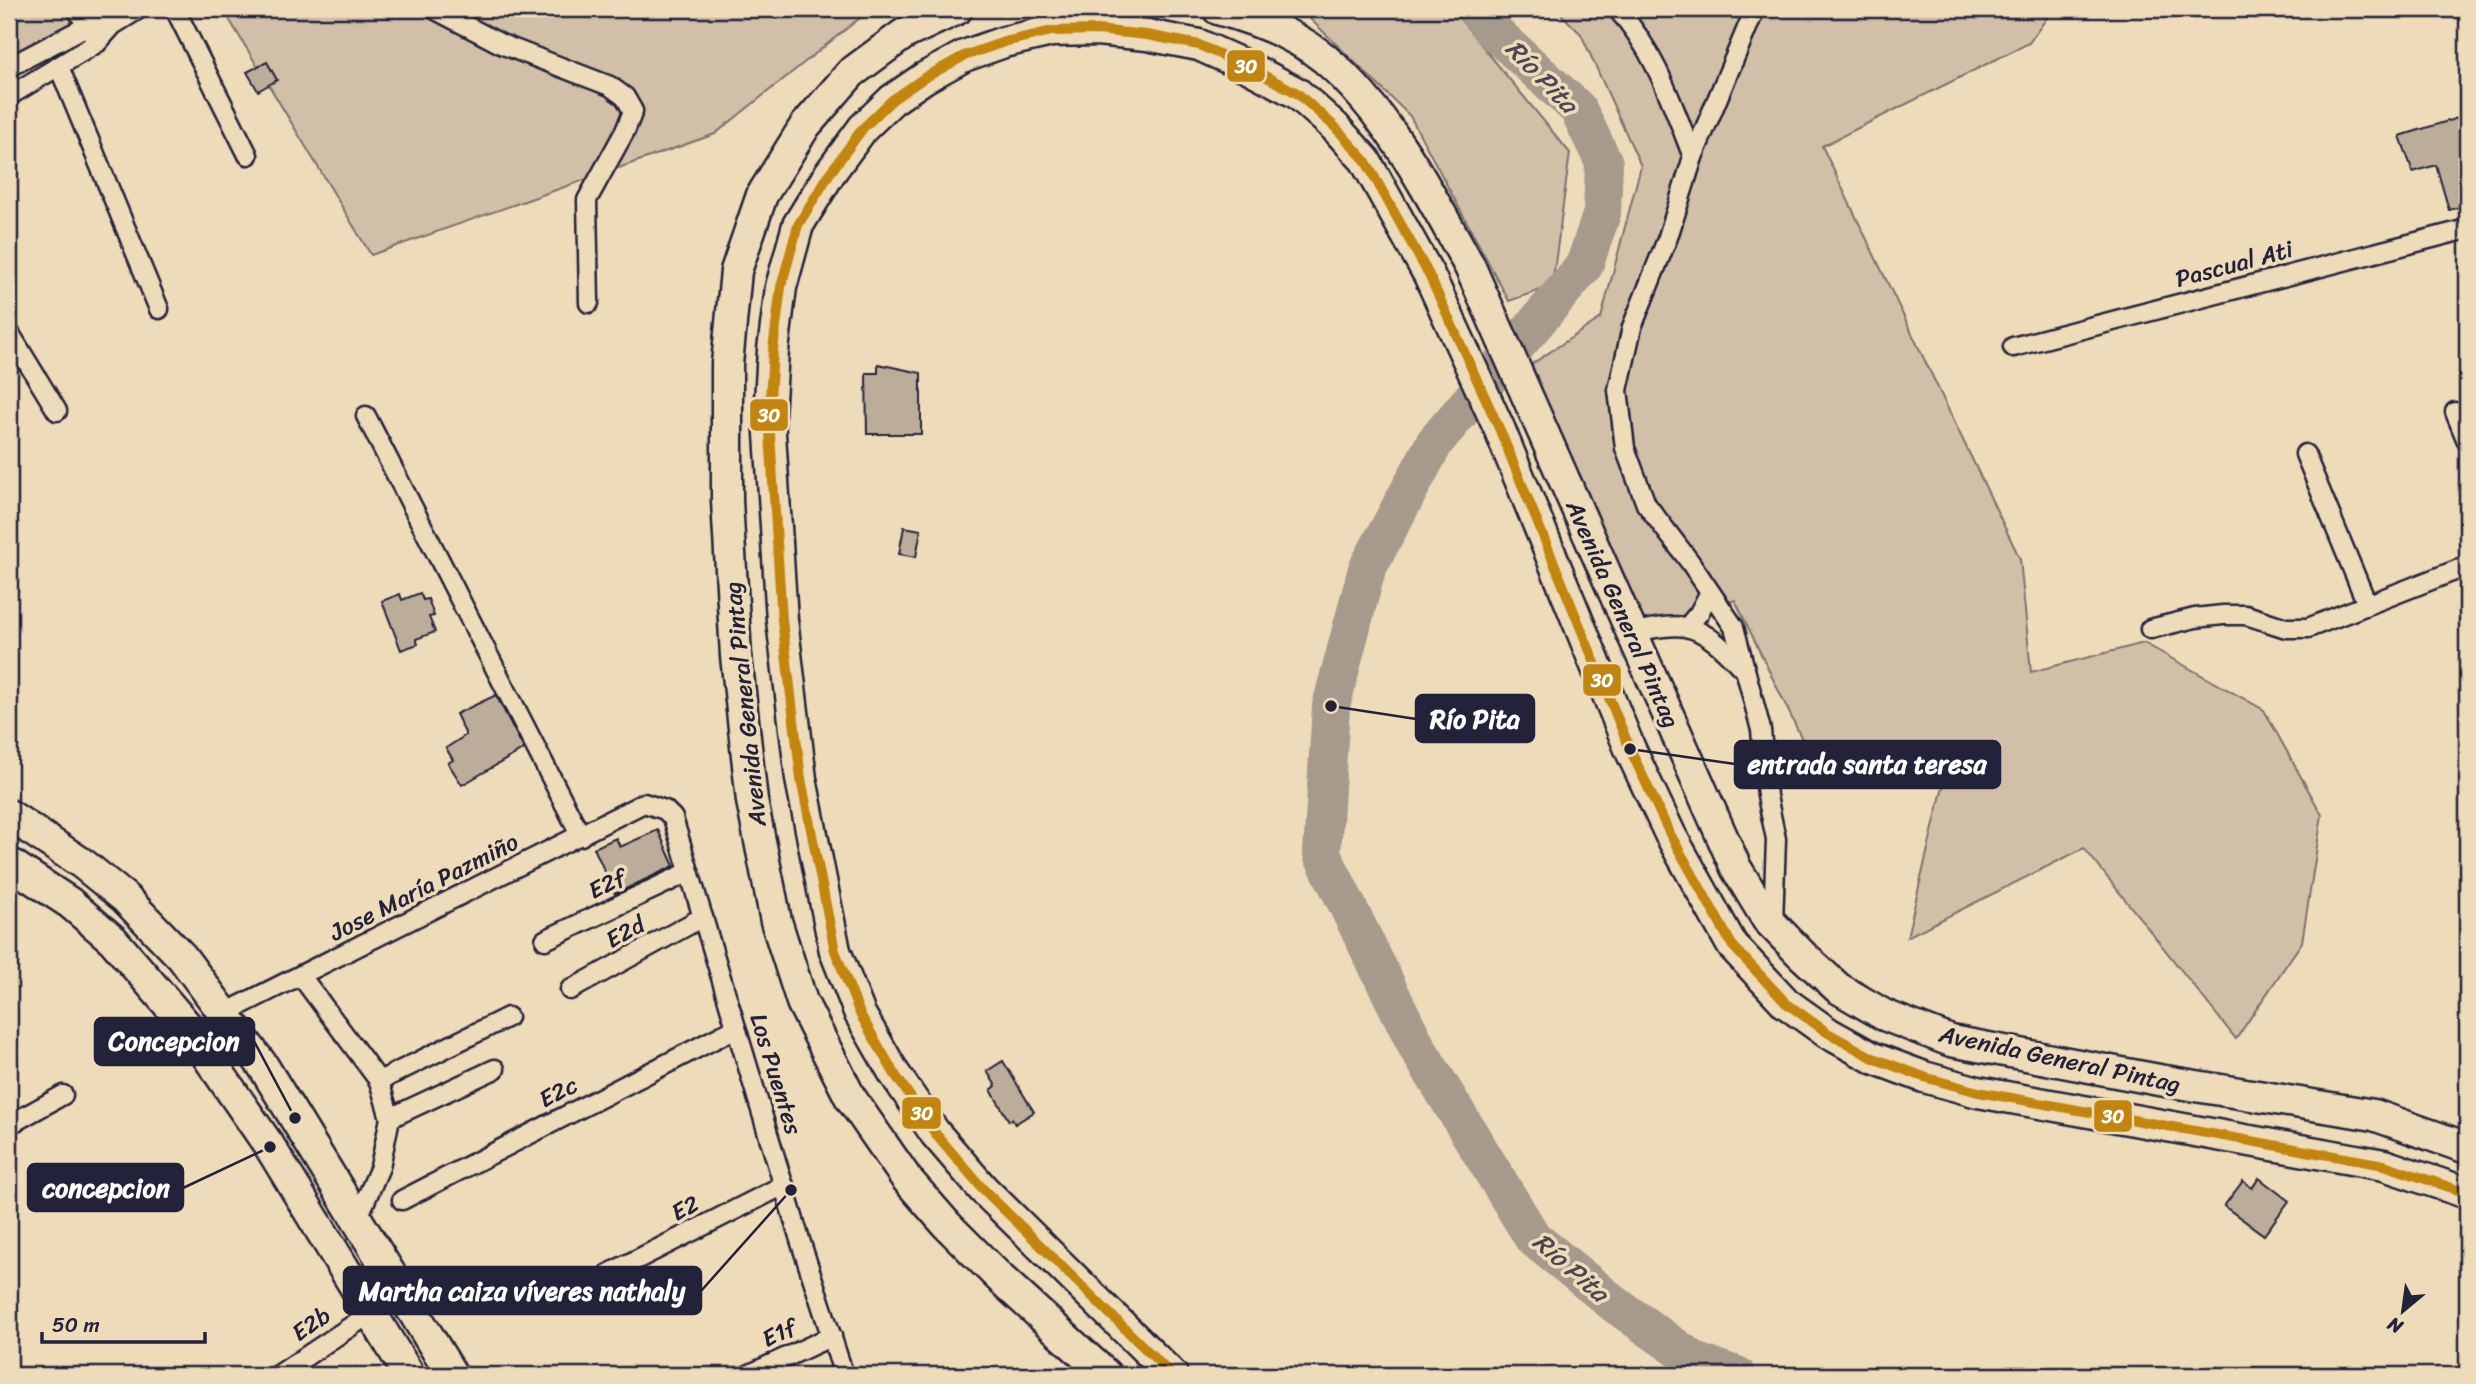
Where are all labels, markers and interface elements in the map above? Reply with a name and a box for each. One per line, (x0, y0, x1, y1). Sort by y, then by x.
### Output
water label: Río Pita (1494, 28, 1592, 126)
line badge: 30 (1226, 49, 1266, 83)
text: 30 (1234, 50, 1257, 83)
street label: Pascual Ati (2170, 228, 2299, 300)
line badge: 30 (749, 398, 789, 432)
text: 30 (757, 399, 780, 432)
street label: Avenida General Pintag (1553, 492, 1692, 735)
street label: Avenida General Pintag (711, 579, 779, 830)
line badge: 30 (1582, 663, 1622, 697)
text: 30 (1590, 664, 1613, 697)
callout: Río Pita (1416, 695, 1534, 742)
text: Río Pita (1429, 696, 1521, 742)
callout: entrada santa teresa (1735, 741, 2000, 788)
text: entrada santa teresa (1746, 741, 1988, 787)
street label: Jose María Pazmiño (321, 821, 526, 953)
street label: E2f (581, 856, 636, 911)
street label: E2d (598, 903, 655, 960)
street label: Los Puentes (738, 1008, 815, 1141)
street label: Avenida General Pintag (1934, 1013, 2185, 1105)
callout: Concepcion (95, 1018, 254, 1065)
text: Concepcion (108, 1018, 239, 1064)
street label: E2c (531, 1064, 585, 1120)
line badge: 30 (901, 1096, 942, 1130)
text: 30 (910, 1097, 933, 1130)
line badge: 30 (2093, 1099, 2133, 1133)
text: 30 (2101, 1100, 2124, 1133)
callout: concepcion (28, 1164, 183, 1211)
text: concepcion (41, 1165, 171, 1211)
street label: E2 (663, 1183, 707, 1233)
water label: Río Pita (1522, 1220, 1622, 1316)
callout: Martha caiza víveres nathaly (344, 1267, 701, 1314)
text: Martha caiza víveres nathaly (358, 1268, 686, 1314)
north arrow (2368, 1276, 2438, 1346)
street label: E2b (283, 1295, 339, 1353)
scale bar (42, 1300, 205, 1344)
street label: E1f (755, 1305, 806, 1359)
text: 50 m (52, 1306, 100, 1344)
text: N (2381, 1307, 2410, 1344)

